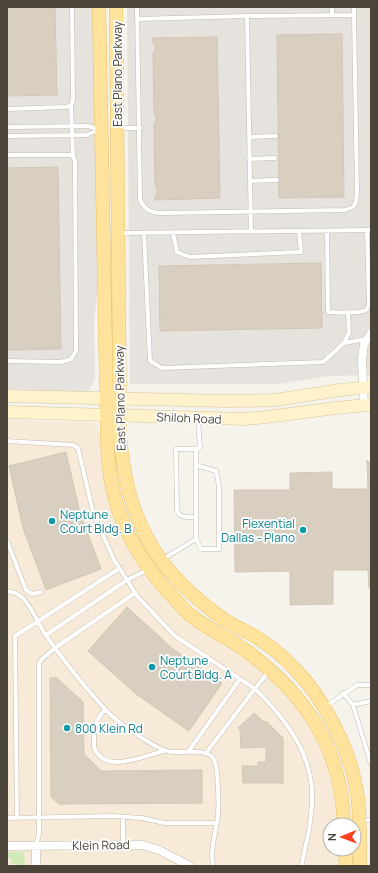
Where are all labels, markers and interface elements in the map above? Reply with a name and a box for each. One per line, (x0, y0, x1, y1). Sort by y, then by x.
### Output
street label: East Plano Parkway (109, 20, 126, 127)
street label: East Plano Parkway (111, 344, 129, 451)
street label: Shiloh Road (156, 408, 222, 428)
place label: Neptune Court Bldg. B (60, 506, 132, 537)
place label: Flexential Dallas - Plano (221, 515, 295, 546)
marker: Neptune Court Bldg. B (47, 516, 57, 526)
marker: Flexential Dallas - Plano (298, 525, 308, 535)
place label: Neptune Court Bldg. A (160, 652, 232, 683)
marker: Neptune Court Bldg. A (147, 662, 157, 672)
place label: 800 Klein Rd (75, 720, 143, 737)
marker: 800 Klein Rd (62, 723, 72, 733)
north arrow (322, 817, 362, 857)
text: N (324, 833, 339, 841)
street label: Klein Road (72, 836, 130, 854)

